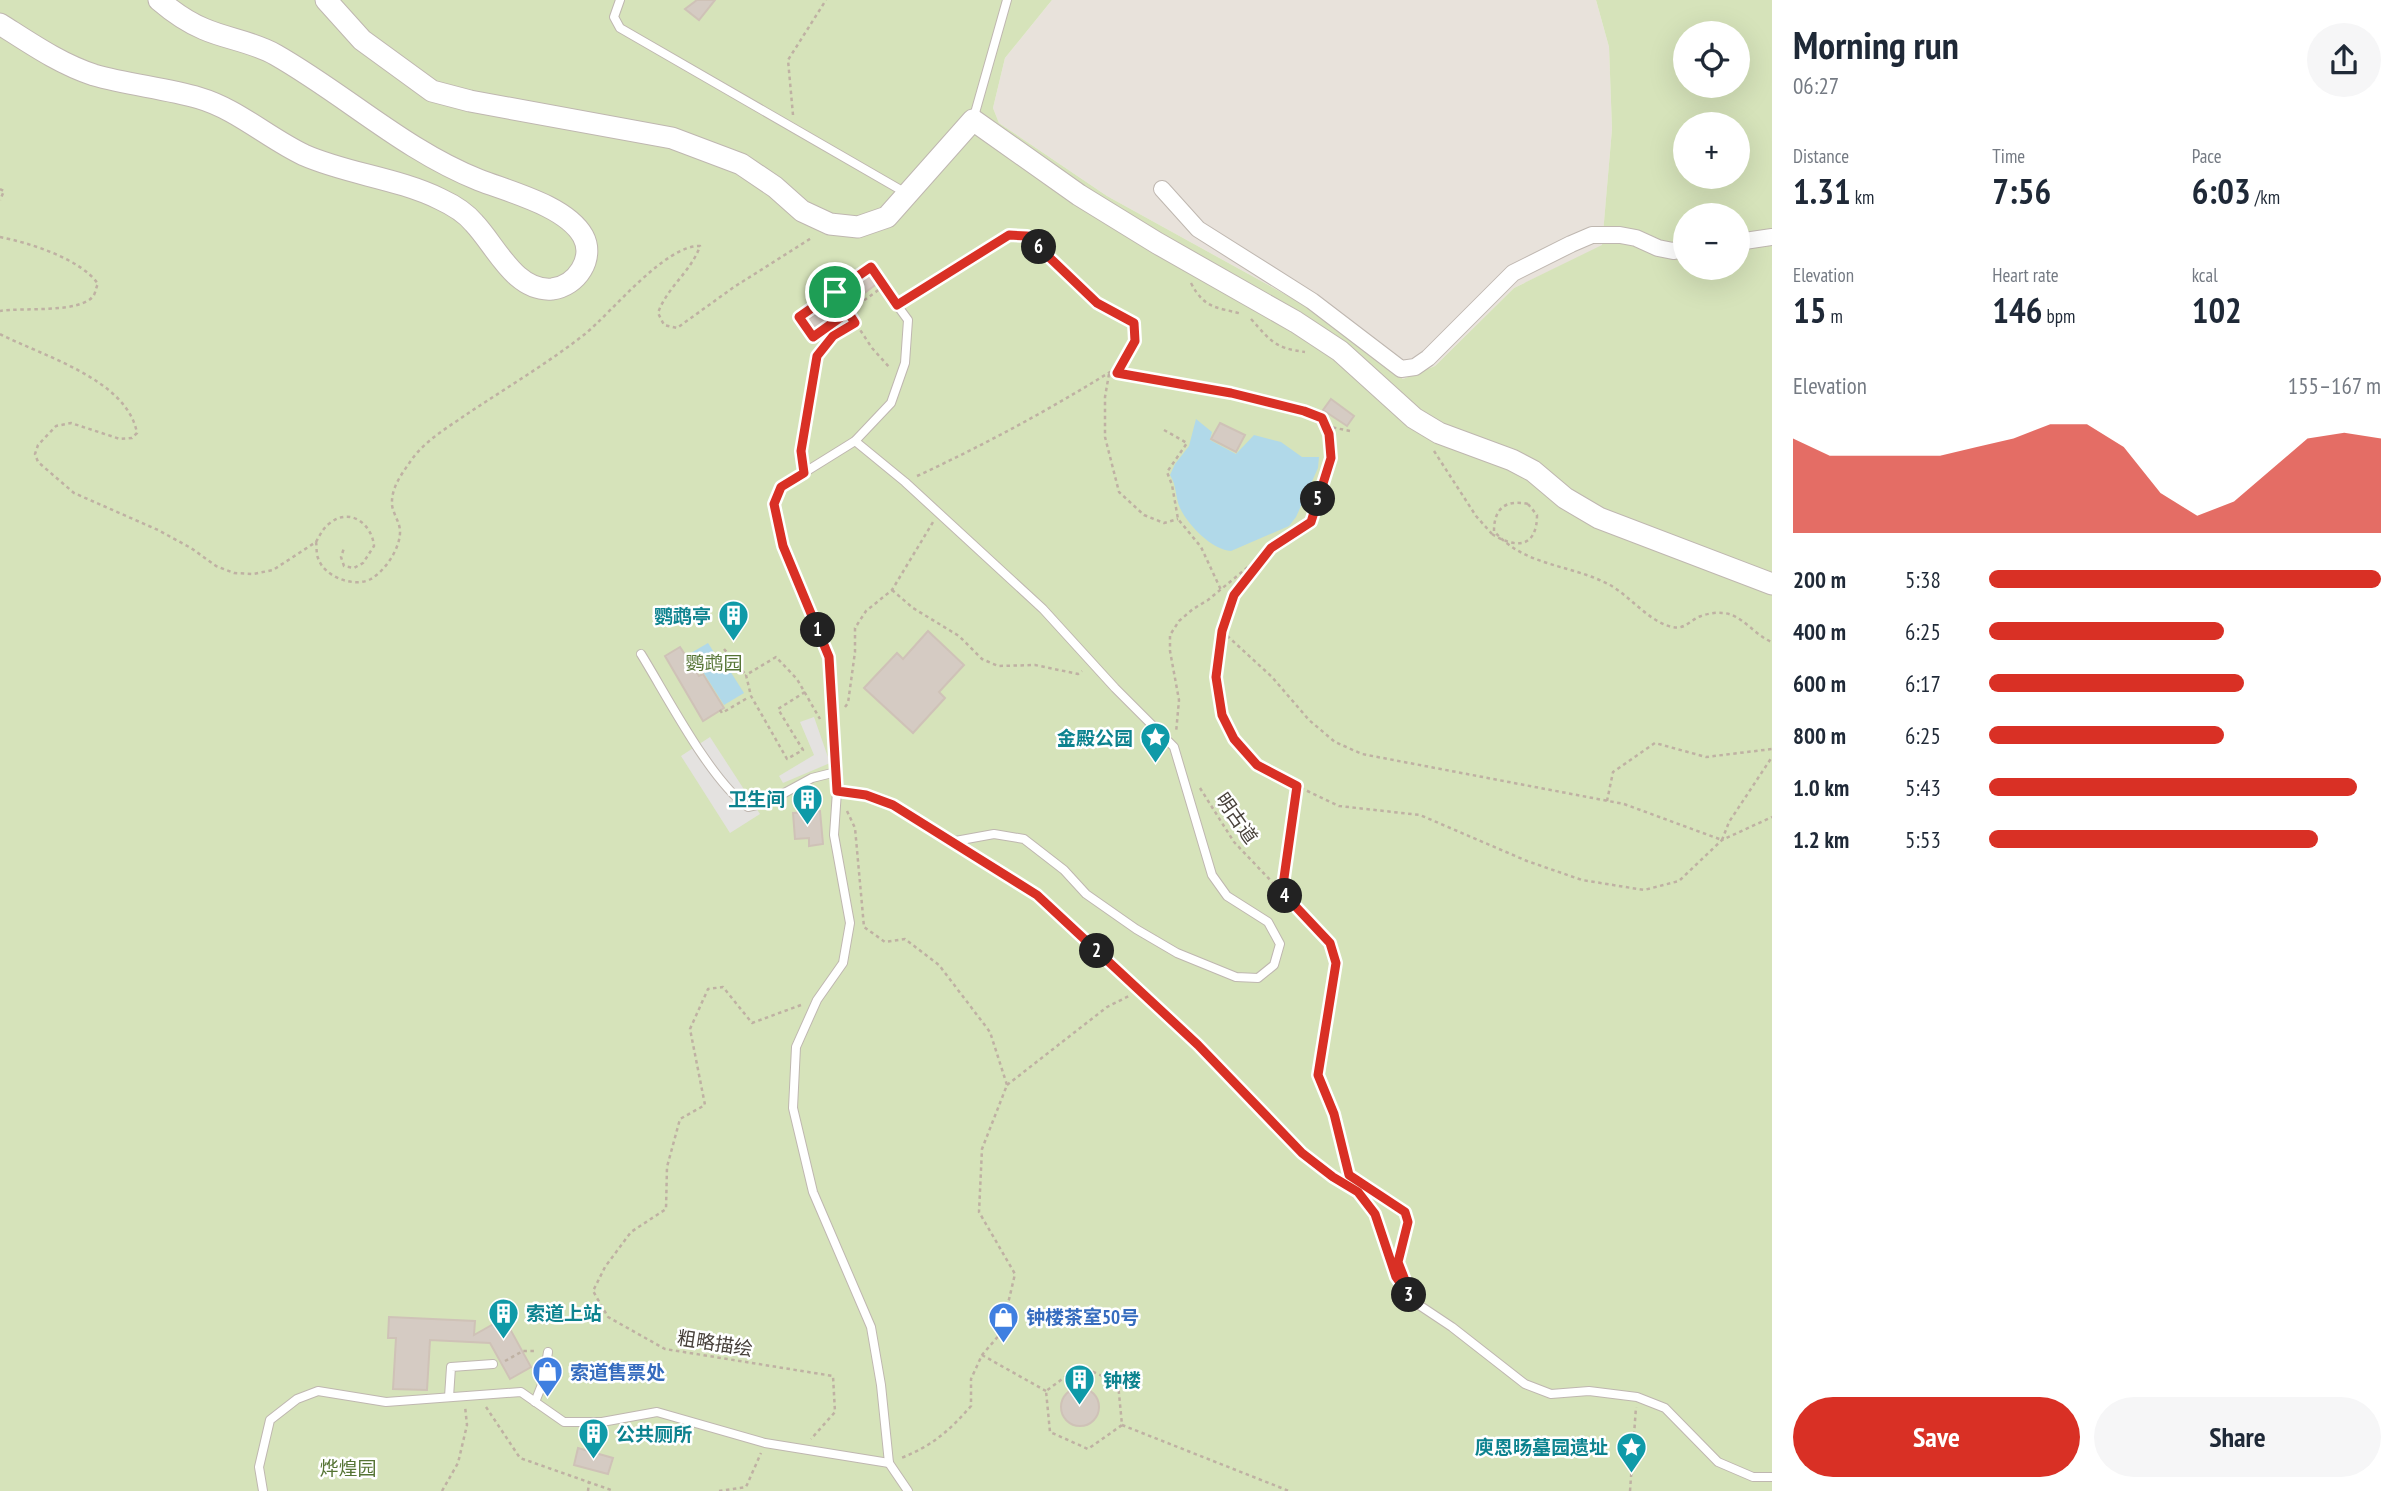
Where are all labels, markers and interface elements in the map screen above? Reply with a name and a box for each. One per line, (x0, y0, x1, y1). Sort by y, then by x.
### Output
text: Morning run (1793, 20, 1959, 69)
map controls (1673, 21, 1750, 280)
button: locate (1673, 21, 1750, 98)
button: share (2307, 23, 2381, 97)
text: 06:27 (1793, 71, 1839, 100)
button: + (1673, 112, 1750, 189)
text: Distance (1793, 144, 1849, 168)
text: Time (1992, 144, 2025, 168)
text: Pace (2192, 144, 2222, 168)
text: 1.31 (1793, 168, 1851, 214)
text: 7:56 (1992, 168, 2051, 214)
text: 6:03 (2192, 168, 2251, 214)
text: km (1851, 185, 1874, 209)
text: /km (2251, 185, 2280, 209)
button: − (1673, 203, 1750, 280)
pin: 6 (1021, 230, 1056, 264)
text: 6 (1034, 234, 1043, 258)
pin (805, 262, 865, 322)
text: Elevation (1793, 263, 1854, 287)
text: Heart rate (1992, 263, 2059, 287)
text: kcal (2192, 263, 2218, 287)
icon: arrive (816, 273, 854, 311)
text: 15 (1793, 287, 1826, 333)
text: 146 (1992, 287, 2043, 333)
text: 102 (2192, 287, 2242, 333)
text: m (1826, 304, 1843, 328)
text: bpm (2043, 304, 2075, 328)
text: Elevation (1793, 371, 1867, 400)
text: 155–167 m (2288, 371, 2381, 400)
pin: 5 (1300, 482, 1336, 516)
text: 5 (1313, 486, 1322, 510)
text: 200 m (1793, 565, 1846, 594)
text: 5:38 (1905, 565, 1941, 594)
building icon: 鹦鹉亭 (717, 599, 751, 643)
place label: 鹦鹉亭 (654, 604, 711, 628)
pin: 1 (800, 612, 836, 648)
text: 1 (813, 617, 822, 641)
text: 400 m (1793, 617, 1846, 646)
text: 6:25 (1905, 617, 1941, 646)
park label: 鹦鹉园 (685, 651, 743, 675)
text: 600 m (1793, 669, 1846, 698)
text: 6:17 (1905, 669, 1941, 698)
place icon: 金殿公园 (1139, 721, 1173, 765)
text: 800 m (1793, 721, 1846, 750)
text: 6:25 (1905, 721, 1941, 750)
place label: 金殿公园 (1057, 726, 1133, 750)
text: 1.0 km (1793, 773, 1849, 802)
text: 5:43 (1905, 773, 1941, 802)
building icon: 卫生间 (791, 782, 825, 826)
place label: 卫生间 (728, 787, 785, 811)
street label: 明古道 (1211, 788, 1263, 848)
text: 1.2 km (1793, 825, 1849, 854)
text: 5:53 (1905, 825, 1941, 854)
pin: 4 (1268, 878, 1302, 914)
text: 4 (1280, 883, 1289, 907)
pin: 2 (1080, 934, 1114, 968)
text: 2 (1092, 938, 1101, 962)
pin: 3 (1392, 1278, 1426, 1312)
text: 3 (1404, 1282, 1413, 1306)
building icon: 索道上站 (486, 1296, 520, 1340)
shop icon: 钟楼茶室50号 (986, 1300, 1020, 1344)
place label: 索道上站 (526, 1301, 602, 1325)
place label: 钟楼茶室50号 (1026, 1305, 1139, 1329)
street label: 粗略描绘 (676, 1325, 754, 1361)
shop icon: 索道售票处 (530, 1355, 564, 1399)
place label: 索道售票处 (570, 1360, 665, 1384)
building icon: 钟楼 (1063, 1363, 1097, 1407)
place label: 钟楼 (1103, 1368, 1141, 1392)
button: Save (1793, 1397, 2080, 1477)
button: Share (2094, 1397, 2381, 1477)
building icon: 公共厕所 (576, 1417, 610, 1461)
place label: 公共厕所 (616, 1422, 692, 1446)
place icon: 庾恩旸墓园遗址 (1614, 1430, 1648, 1474)
place label: 庾恩旸墓园遗址 (1475, 1435, 1608, 1459)
park label: 烨煌园 (319, 1456, 377, 1480)

